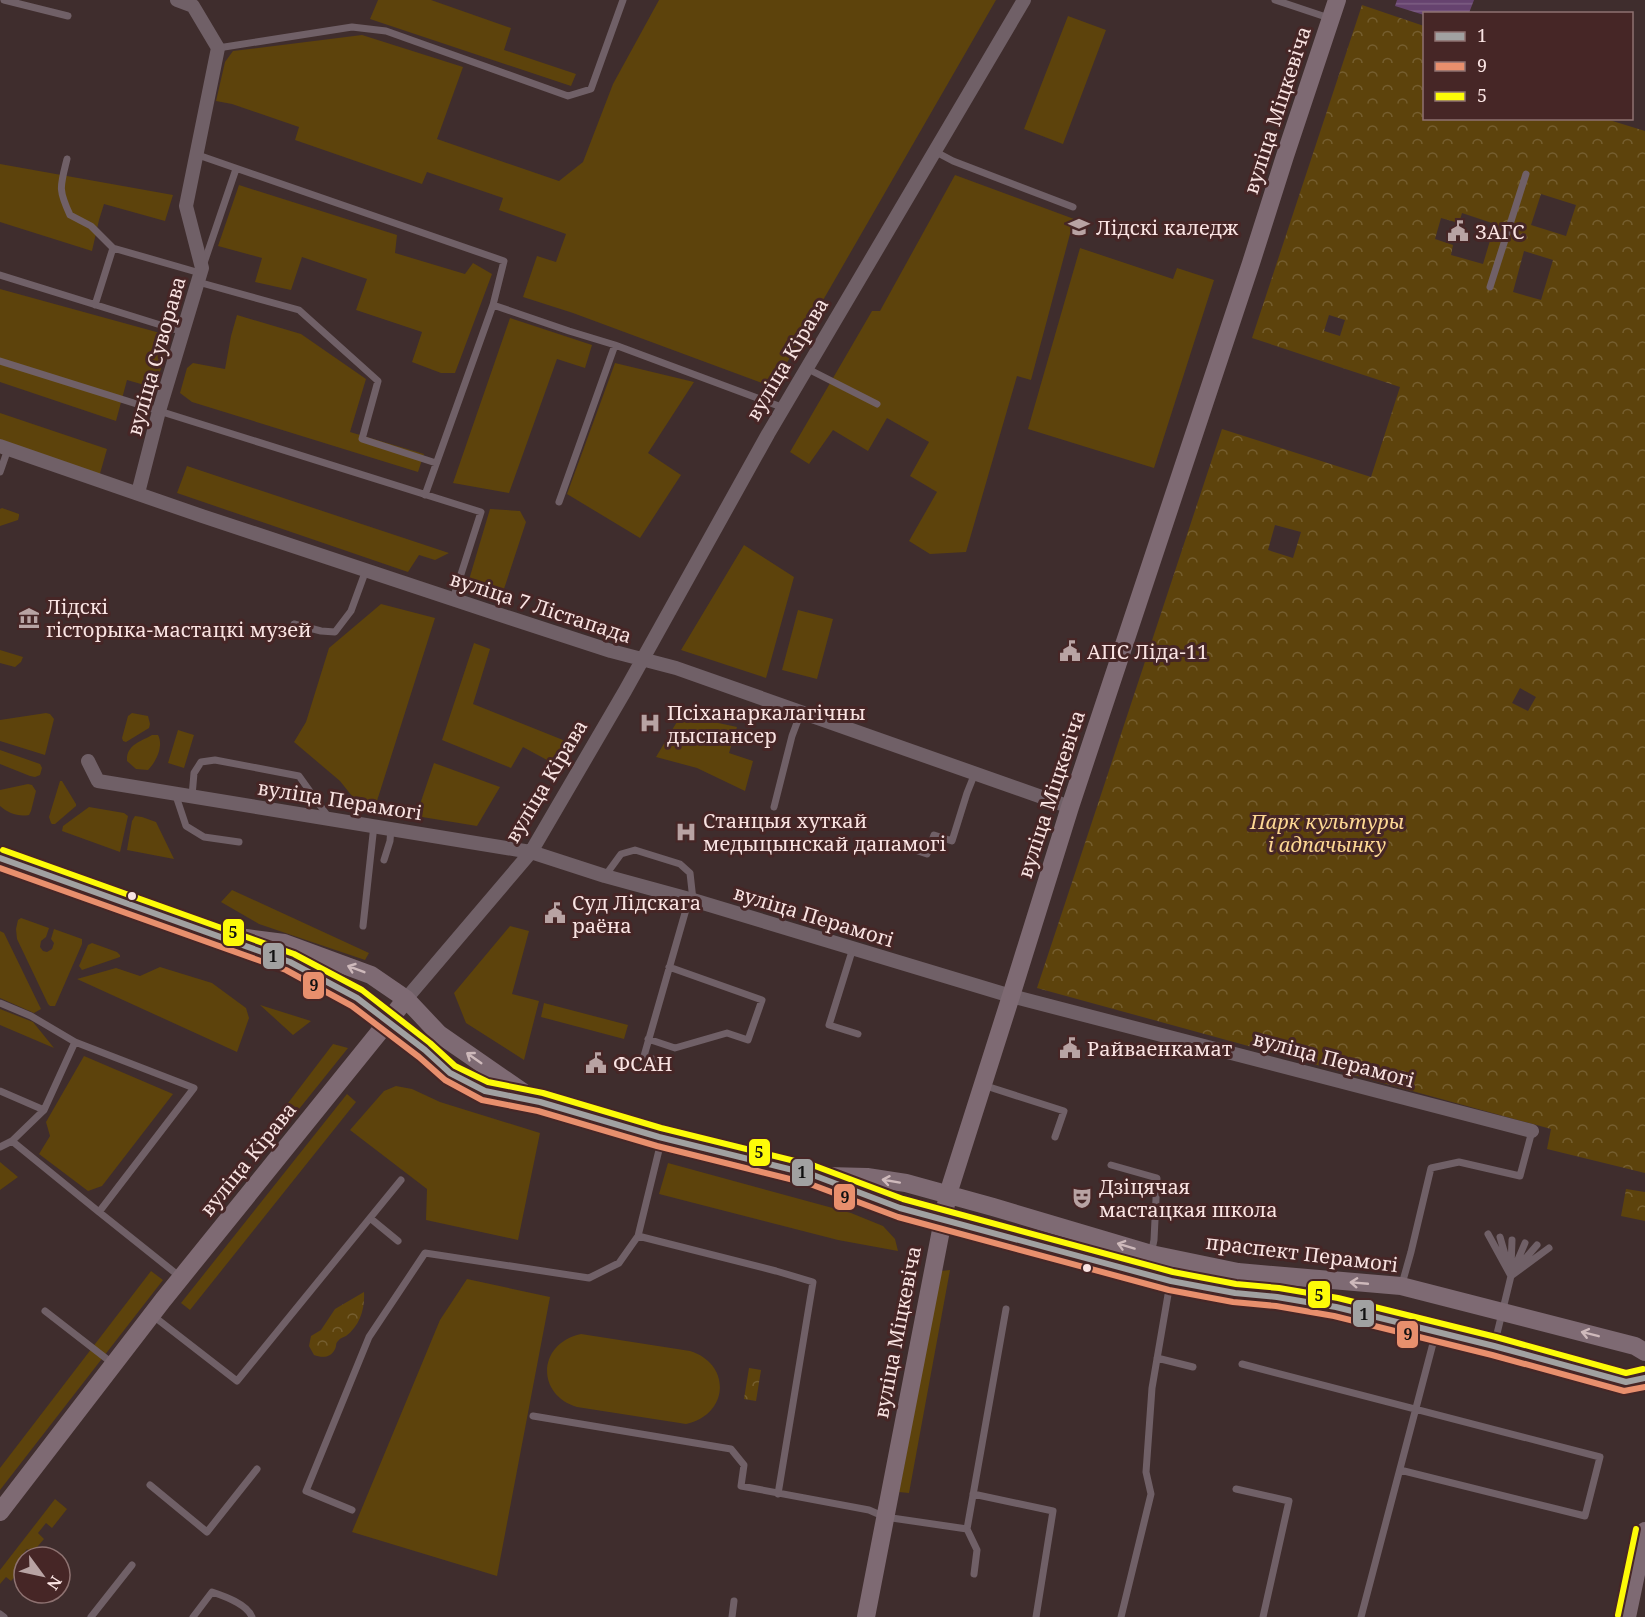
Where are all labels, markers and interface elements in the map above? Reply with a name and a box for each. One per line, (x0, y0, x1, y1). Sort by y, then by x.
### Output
legend (1423, 12, 1633, 120)
street label: вуліца Міцкевіча (1237, 23, 1317, 197)
text: 1 (1477, 23, 1487, 47)
text: 9 (1477, 53, 1487, 77)
text: 5 (1477, 83, 1487, 107)
place label: Лідскі каледж (1096, 214, 1238, 241)
school or university icon: Лідскі каледж (1067, 215, 1091, 239)
place label: ЗАГС (1475, 218, 1525, 245)
public building icon: ЗАГС (1446, 219, 1470, 243)
street label: вуліца Суворава (120, 273, 192, 439)
street label: вуліца Кірава (740, 292, 834, 426)
street label: вуліца 7 Лістапада (447, 565, 635, 649)
place label: Лідскі гісторыка-мастацкі музей (46, 593, 311, 643)
museum icon: Лідскі гісторыка-мастацкі музей (17, 606, 41, 630)
place label: АПС Ліда-11 (1087, 638, 1208, 665)
public building icon: АПС Ліда-11 (1058, 639, 1082, 663)
place label: Псіханаркалагічны дыспансер (667, 699, 866, 749)
street label: вуліца Міцкевіча (1011, 707, 1091, 881)
hospital icon: Псіханаркалагічны дыспансер (638, 711, 662, 735)
street label: вуліца Кірава (499, 714, 593, 848)
street label: вуліца Перамогі (256, 774, 424, 826)
place label: Станцыя хуткай медыцынскай дапамогі (703, 807, 947, 857)
park label: Парк культуры і адпачынку (1249, 808, 1404, 858)
hospital icon: Станцыя хуткай медыцынскай дапамогі (674, 820, 698, 844)
street label: вуліца Перамогі (730, 879, 898, 953)
place label: Суд Лідскага раёна (572, 889, 701, 939)
unlabelled marker (126, 890, 138, 902)
public building icon: Суд Лідскага раёна (543, 901, 567, 925)
line badge: 5 (222, 918, 245, 947)
text: 5 (228, 921, 238, 943)
line badge: 1 (262, 942, 285, 970)
text: 1 (268, 945, 278, 967)
one-way arrow (347, 963, 366, 974)
line badge: 9 (302, 971, 325, 1000)
text: 9 (309, 974, 319, 996)
street label: вуліца Перамогі (1250, 1024, 1418, 1094)
place label: Райваенкамат (1087, 1035, 1233, 1062)
public building icon: Райваенкамат (1058, 1036, 1082, 1060)
place label: ФСАН (613, 1050, 673, 1077)
public building icon: ФСАН (584, 1051, 608, 1075)
one-way arrow (466, 1052, 482, 1064)
street label: вуліца Кірава (194, 1097, 302, 1221)
line badge: 5 (748, 1138, 771, 1167)
text: 5 (754, 1141, 764, 1163)
line badge: 1 (791, 1158, 814, 1187)
text: 1 (797, 1161, 807, 1183)
place label: Дзіцячая мастацкая школа (1099, 1173, 1278, 1223)
one-way arrow (881, 1175, 901, 1186)
line badge: 9 (833, 1183, 856, 1211)
text: 9 (840, 1186, 850, 1208)
theatre icon: Дзіцячая мастацкая школа (1070, 1186, 1094, 1210)
street label: праспект Перамогі (1204, 1228, 1400, 1278)
one-way arrow (1116, 1240, 1135, 1251)
street label: вуліца Міцкевіча (867, 1243, 927, 1421)
unlabelled marker (1081, 1262, 1093, 1274)
one-way arrow (1350, 1277, 1369, 1288)
line badge: 5 (1307, 1280, 1331, 1309)
text: 5 (1314, 1284, 1324, 1306)
line badge: 1 (1352, 1299, 1375, 1328)
text: 1 (1359, 1303, 1369, 1325)
line badge: 9 (1396, 1320, 1419, 1349)
text: 9 (1403, 1323, 1413, 1345)
one-way arrow (1581, 1328, 1600, 1340)
north arrow (12, 1545, 72, 1605)
text: N (42, 1572, 67, 1595)

